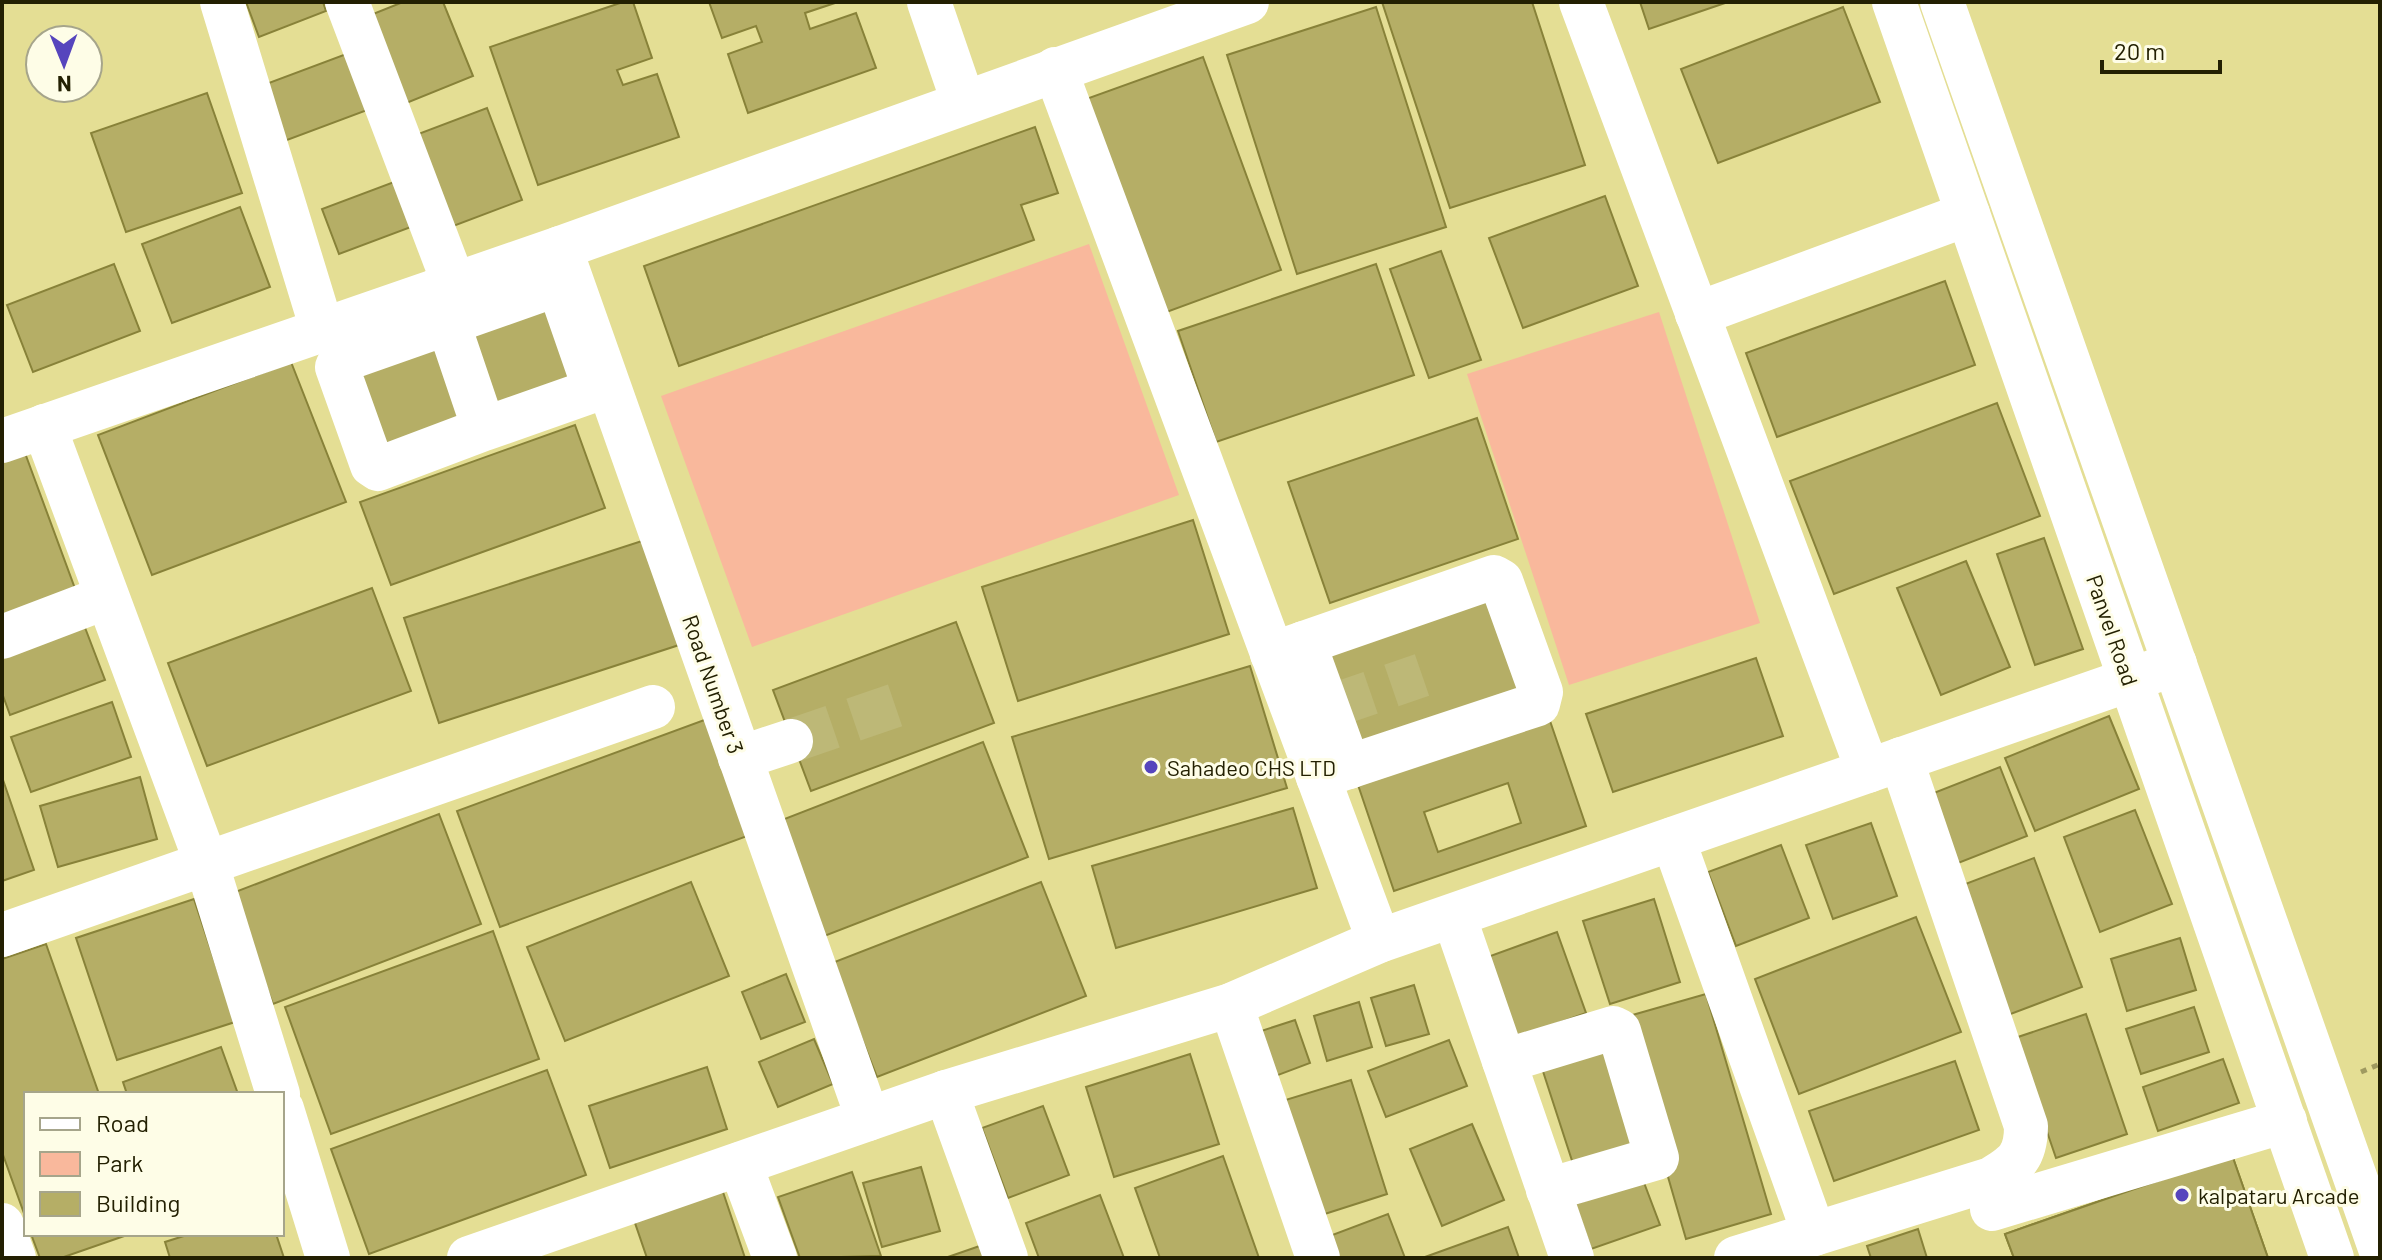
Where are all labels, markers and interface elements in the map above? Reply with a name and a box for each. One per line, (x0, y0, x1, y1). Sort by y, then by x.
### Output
north arrow (24, 24, 104, 104)
scale bar (2102, 24, 2220, 74)
text: 20 m (2114, 36, 2165, 65)
text: N (57, 72, 72, 98)
street label: Panvel Road (2082, 571, 2144, 689)
street label: Road Number 3 (678, 611, 750, 757)
place label: Sahadeo CHS LTD (1167, 754, 1336, 780)
marker: Sahadeo CHS LTD (1142, 758, 1160, 776)
legend (24, 1092, 284, 1236)
text: Road (96, 1108, 149, 1137)
text: Park (96, 1148, 143, 1177)
place label: kalpataru Arcade (2198, 1182, 2360, 1208)
marker: kalpataru Arcade (2173, 1186, 2191, 1204)
text: Building (96, 1188, 180, 1217)

